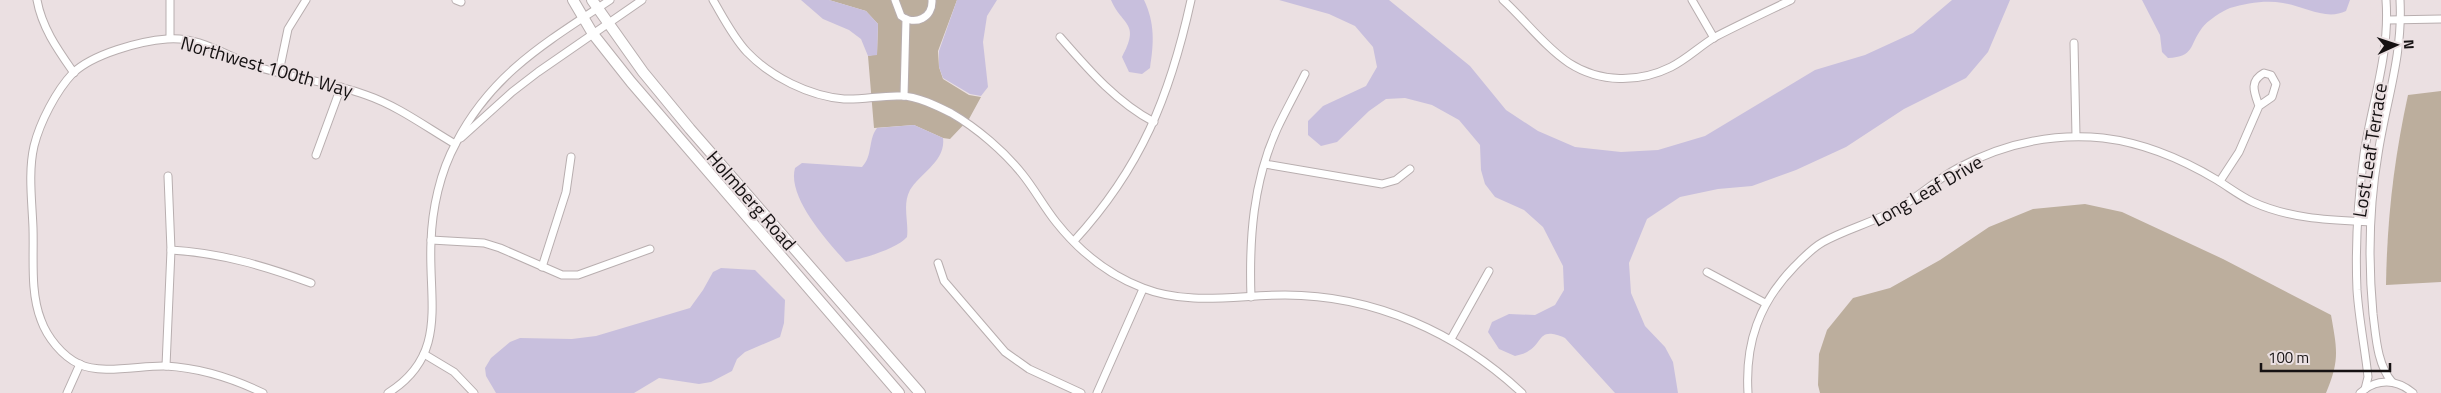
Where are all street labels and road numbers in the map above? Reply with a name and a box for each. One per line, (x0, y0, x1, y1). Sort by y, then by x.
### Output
street label: Northwest 100th Way (177, 28, 357, 104)
street label: Lost Leaf Terrace (2344, 81, 2394, 219)
street label: Holmberg Road (700, 144, 804, 256)
street label: Long Leaf Drive (1866, 147, 1988, 233)

